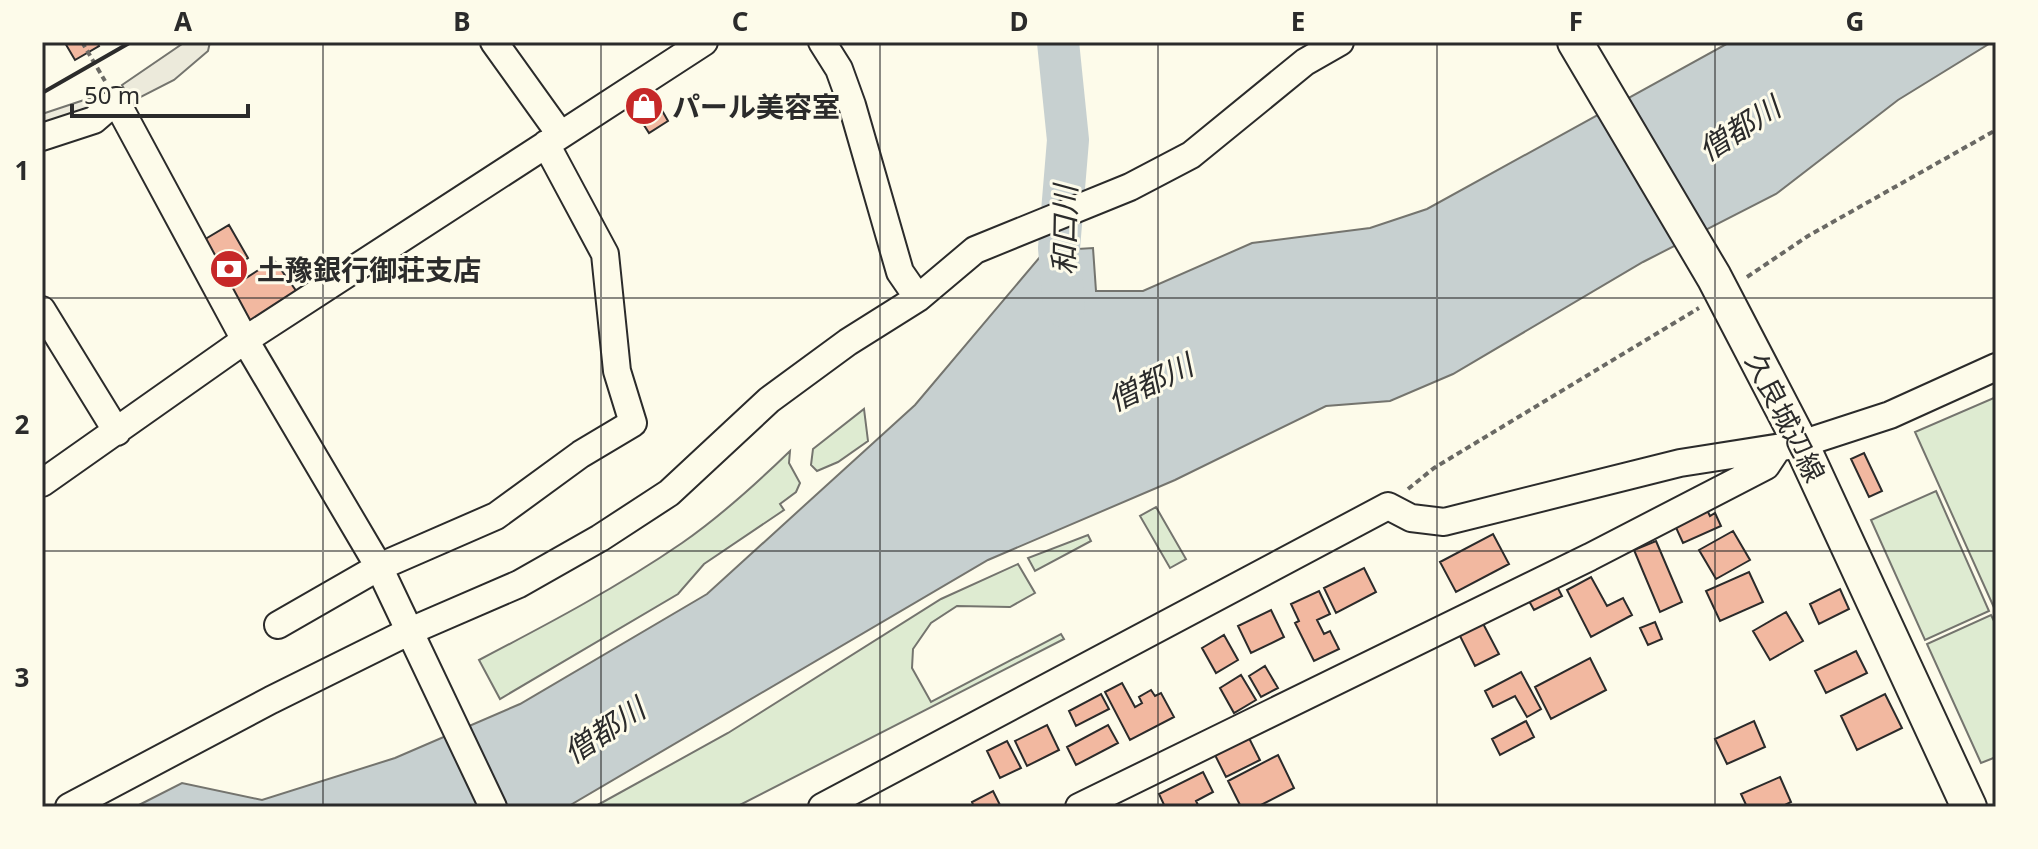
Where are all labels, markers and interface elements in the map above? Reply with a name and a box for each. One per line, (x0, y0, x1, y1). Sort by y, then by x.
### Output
text: A (174, 3, 192, 39)
text: B (453, 3, 471, 39)
text: C (732, 3, 748, 39)
text: D (1009, 3, 1029, 39)
text: E (1291, 3, 1305, 39)
text: F (1569, 3, 1583, 39)
text: G (1846, 3, 1864, 39)
scale bar (72, 68, 248, 118)
text: 50 m (84, 78, 140, 111)
shop icon: パール美容室 (623, 85, 665, 127)
water label: 僧都川 (1690, 85, 1790, 170)
place label: パール美容室 (672, 87, 840, 125)
text: 1 (15, 152, 29, 188)
water label: 和口川 (1043, 182, 1085, 275)
bank icon: 土豫銀行御荘支店 (208, 248, 250, 290)
place label: 土豫銀行御荘支店 (257, 250, 481, 288)
water label: 僧都川 (1101, 343, 1202, 420)
street label: 久良城辺線 (1737, 346, 1835, 488)
text: 2 (15, 406, 30, 442)
text: 3 (15, 659, 29, 695)
water label: 僧都川 (555, 686, 655, 772)

